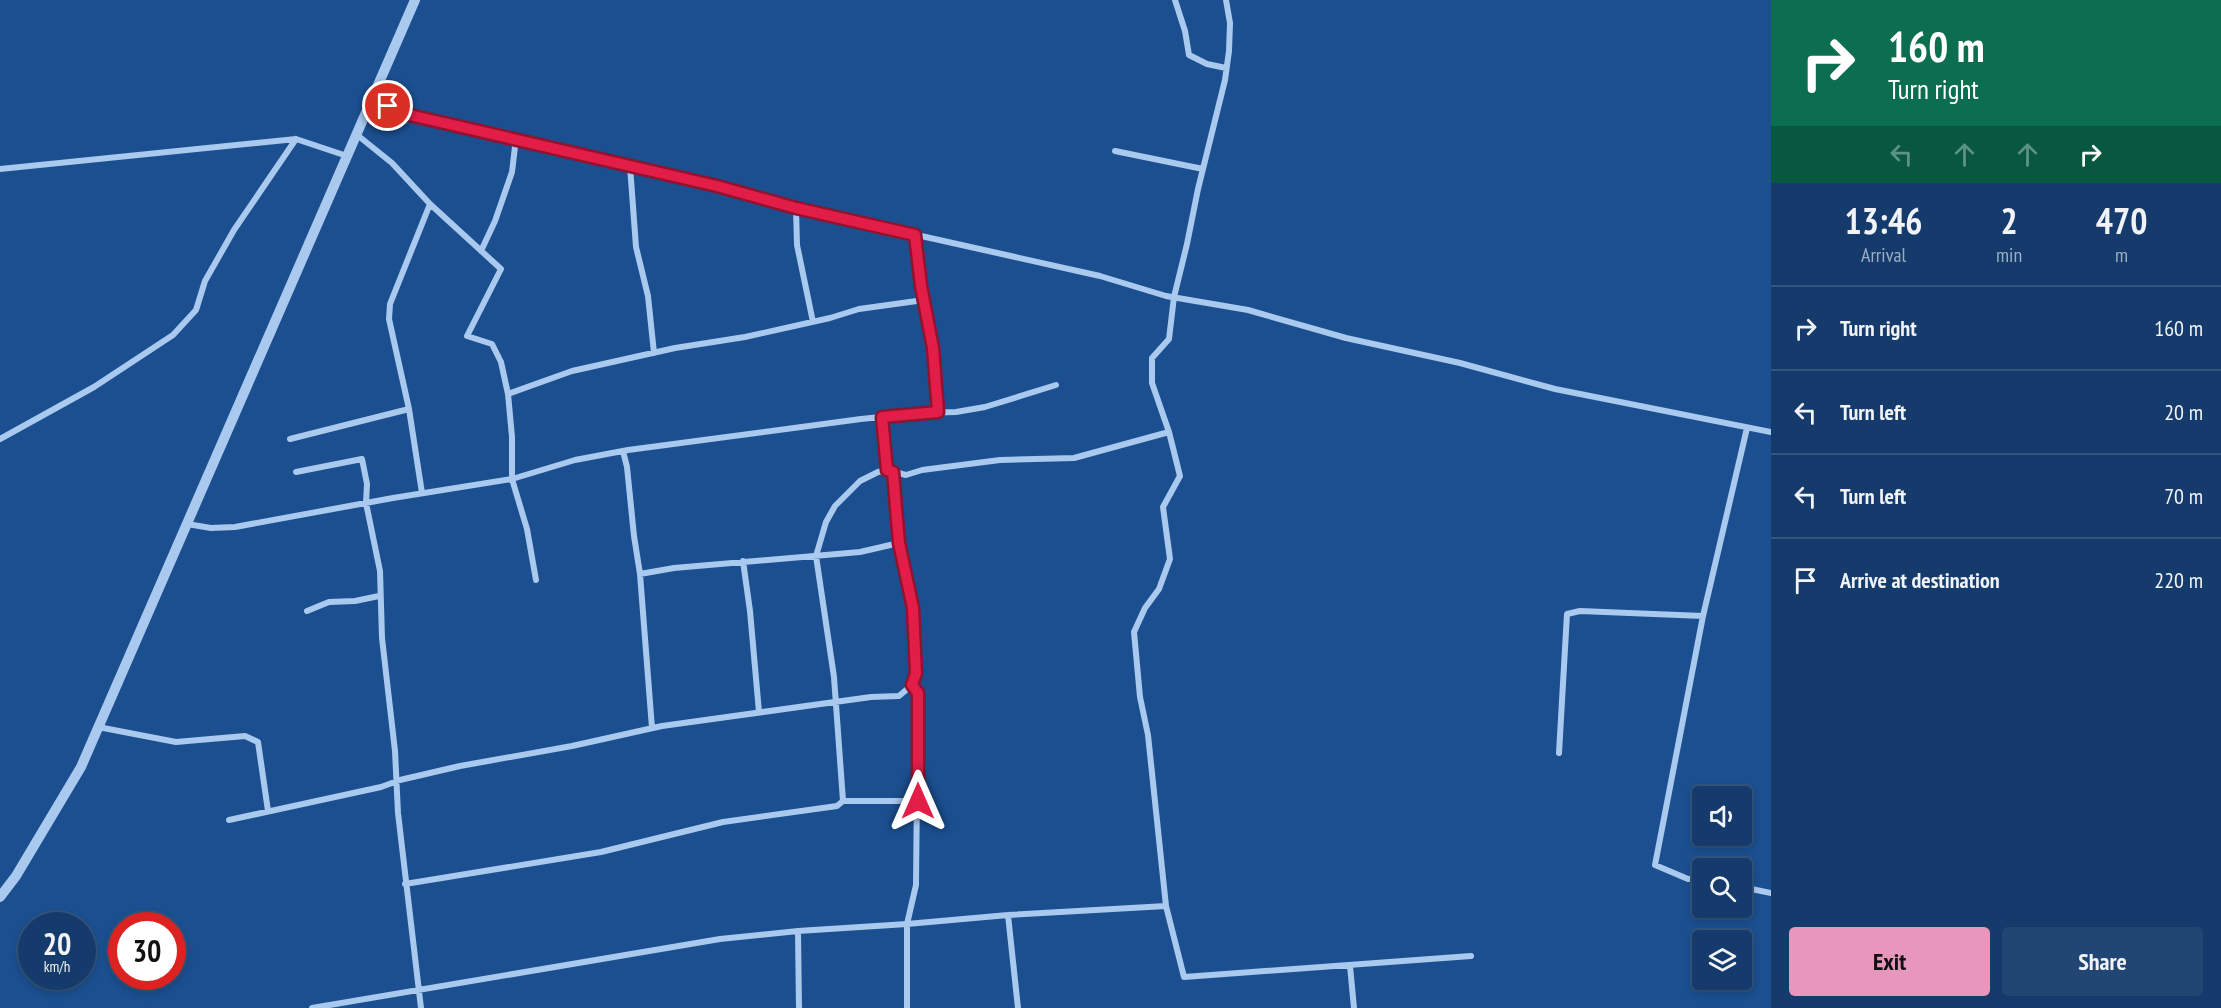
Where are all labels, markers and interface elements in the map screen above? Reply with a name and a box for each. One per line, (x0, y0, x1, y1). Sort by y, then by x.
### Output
text: 160 m (1888, 19, 1985, 74)
icon: right (1789, 24, 1867, 102)
text: Turn right (1888, 72, 1979, 106)
pin (362, 80, 413, 131)
icon: arrive (371, 89, 404, 122)
icon: left (1885, 138, 1918, 171)
icon: ahead (1948, 138, 1981, 171)
icon: ahead (2011, 138, 2044, 171)
icon: right (2074, 138, 2107, 171)
text: 13:46 (1845, 197, 1922, 244)
text: 2 (2000, 197, 2018, 244)
text: 470 (2096, 197, 2147, 244)
text: Arrival (1861, 242, 1906, 268)
text: min (1996, 242, 2022, 268)
text: m (2115, 242, 2128, 268)
icon: right (1789, 312, 1822, 345)
text: Turn right (1840, 314, 1917, 342)
text: 160 m (2154, 314, 2203, 342)
icon: left (1789, 396, 1822, 429)
text: Turn left (1840, 398, 1906, 426)
text: 20 m (2164, 398, 2203, 426)
icon: left (1789, 480, 1822, 513)
text: Turn left (1840, 482, 1906, 510)
text: 70 m (2164, 482, 2203, 510)
icon: arrive (1789, 564, 1822, 597)
text: Arrive at destination (1840, 566, 2000, 594)
text: 220 m (2154, 566, 2203, 594)
position arrow (886, 769, 950, 833)
map controls (1692, 786, 1752, 990)
button: sound (1692, 786, 1752, 846)
button: search (1692, 858, 1752, 918)
speed limit sign: 30 (108, 912, 186, 990)
text: 20 (43, 924, 71, 963)
button: Exit (1789, 927, 1990, 996)
button: Share (2002, 927, 2203, 996)
button: layers (1692, 930, 1752, 990)
text: km/h (44, 957, 70, 976)

